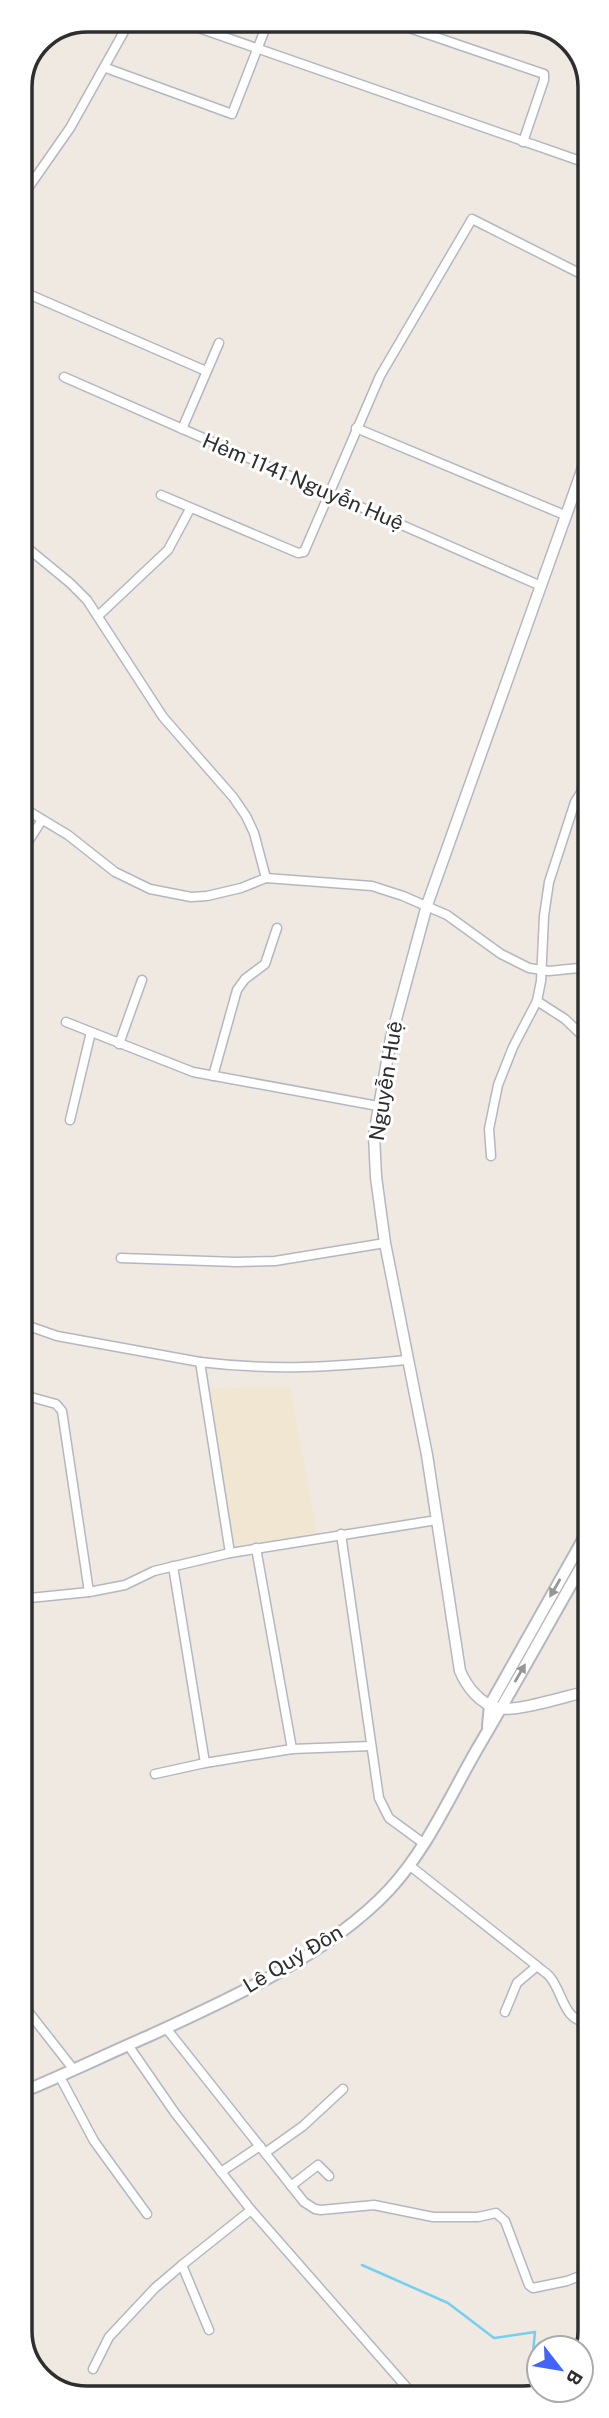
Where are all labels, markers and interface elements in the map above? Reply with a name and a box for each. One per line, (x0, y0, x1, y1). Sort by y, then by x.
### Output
street label: Hẻm 1141 Nguyễn Huệ (199, 428, 408, 535)
street label: Nguyễn Huệ (364, 1019, 407, 1143)
one-way arrow (549, 1578, 561, 1598)
one-way arrow (514, 1663, 526, 1682)
street label: Lê Quý Đôn (238, 1919, 347, 1998)
north arrow (525, 2334, 595, 2404)
text: B (562, 2367, 587, 2389)

